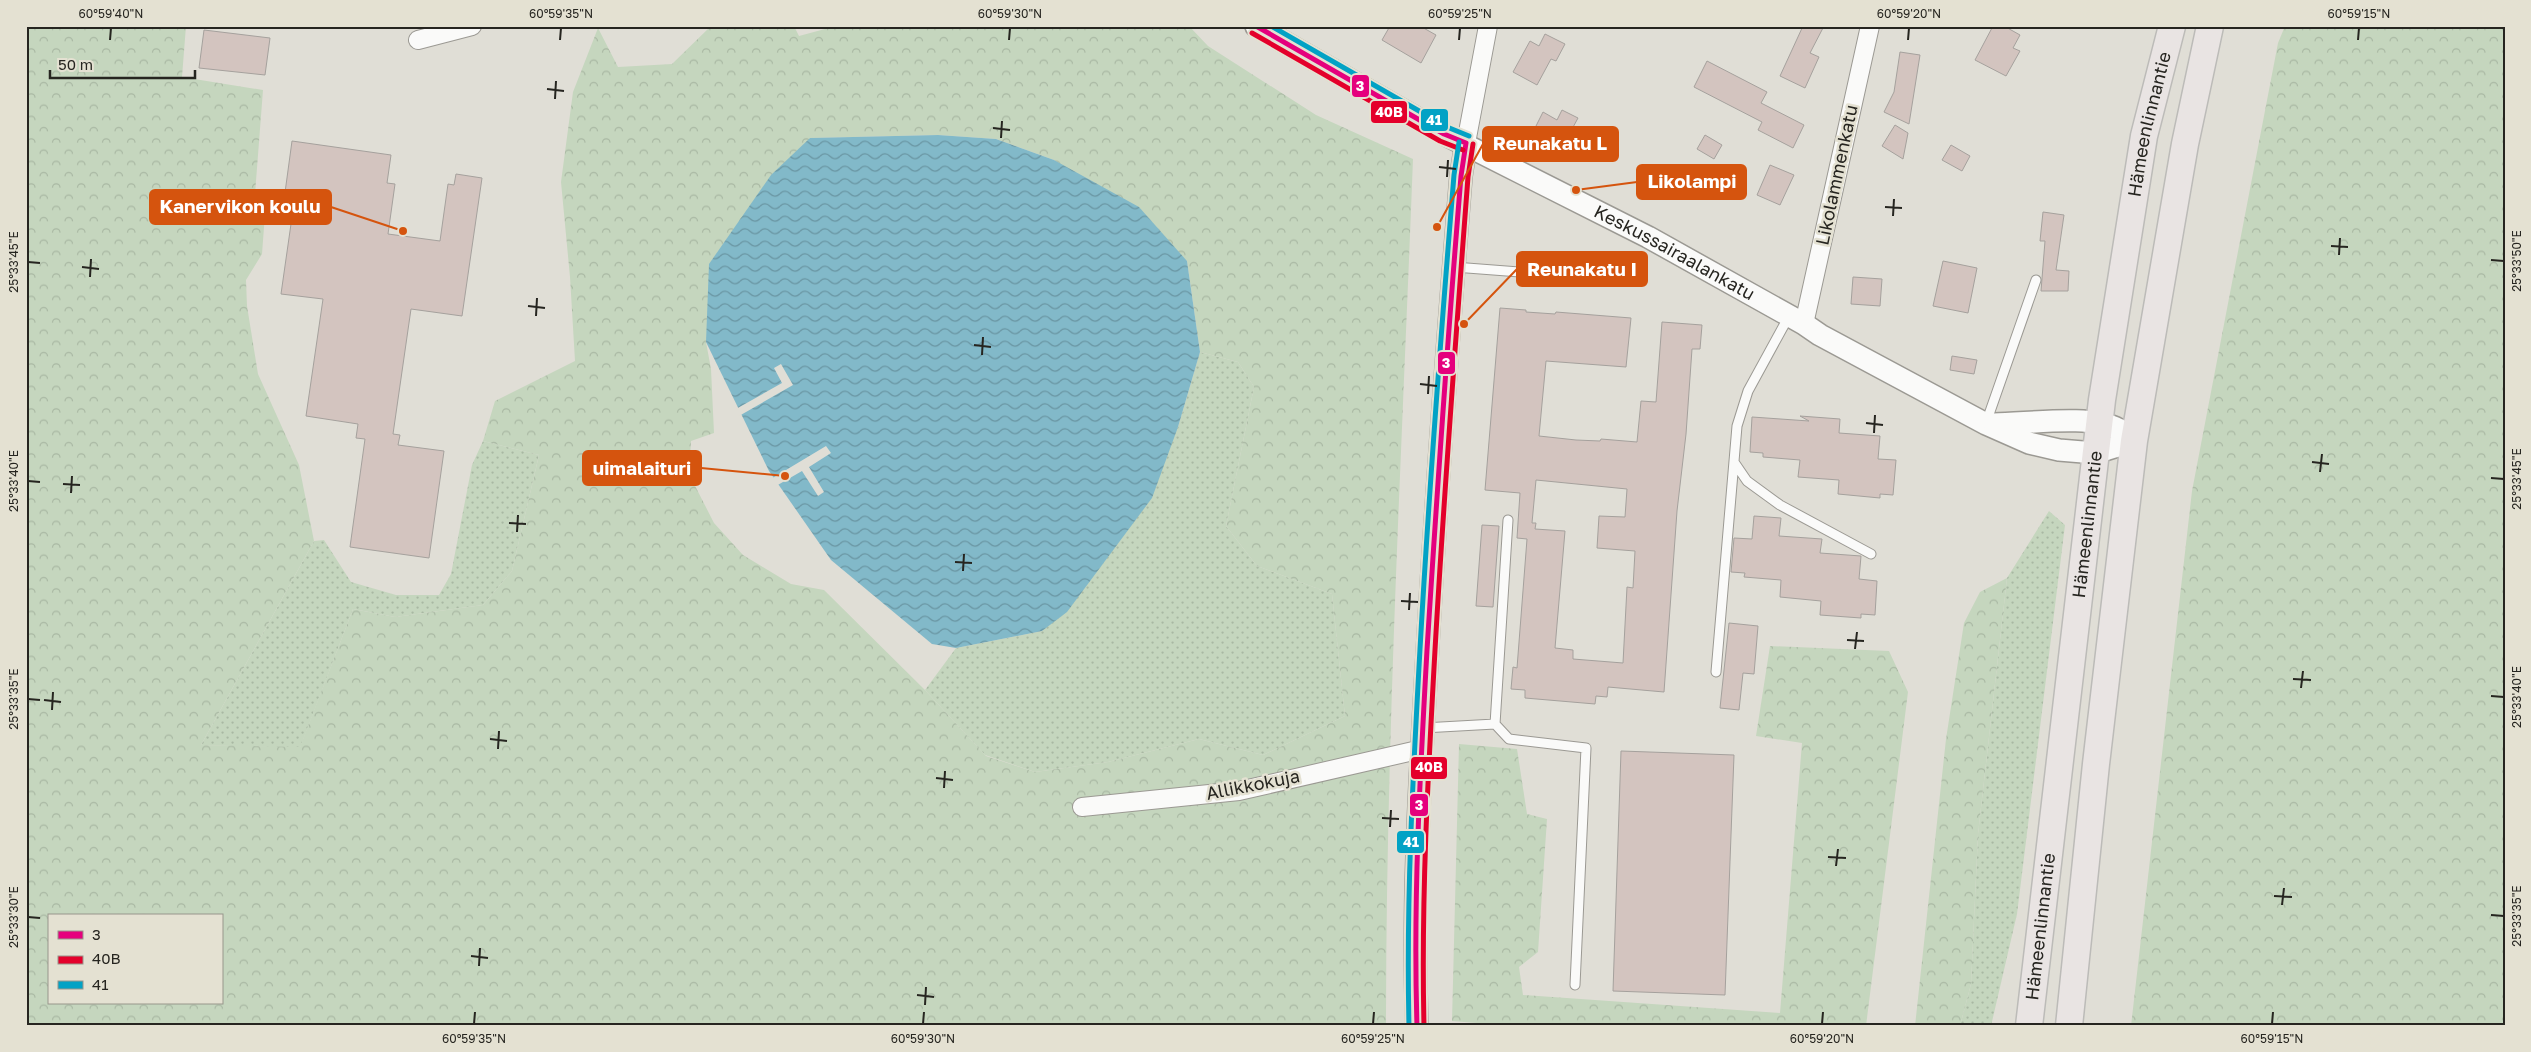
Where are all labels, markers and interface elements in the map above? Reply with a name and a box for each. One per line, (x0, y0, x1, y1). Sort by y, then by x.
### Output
text: 60°59'40"N (79, 6, 143, 21)
text: 60°59'35"N (529, 6, 593, 21)
text: 60°59'30"N (978, 6, 1042, 21)
text: 60°59'25"N (1428, 6, 1492, 21)
text: 60°59'20"N (1877, 6, 1941, 21)
text: 60°59'15"N (2328, 6, 2390, 21)
scale bar (50, 48, 195, 80)
street label: Hämeenlinnantie (2122, 49, 2175, 198)
text: 50 m (58, 55, 93, 73)
line badge: 3 (1351, 74, 1370, 98)
text: 3 (1356, 77, 1364, 94)
line badge: 40B (1370, 100, 1408, 124)
text: 40B (1375, 103, 1403, 120)
street label: Likolammenkatu (1810, 103, 1862, 247)
line badge: 41 (1420, 108, 1449, 132)
text: 41 (1426, 111, 1442, 128)
callout: Reunakatu L (1483, 127, 1618, 161)
text: Reunakatu L (1493, 131, 1607, 154)
callout: Likolampi (1637, 165, 1746, 199)
text: Likolampi (1648, 169, 1736, 192)
callout: Kanervikon koulu (150, 190, 331, 224)
text: Kanervikon koulu (159, 194, 321, 217)
street label: Keskussairaalankatu (1591, 200, 1759, 304)
text: 25°33'50"E (2509, 230, 2524, 292)
text: 25°33'45"E (6, 231, 21, 293)
callout: Reunakatu I (1517, 252, 1647, 286)
text: Reunakatu I (1527, 257, 1637, 280)
line badge: 3 (1437, 351, 1456, 375)
text: 3 (1442, 354, 1450, 371)
text: 25°33'45"E (2509, 448, 2524, 510)
street label: Hämeenlinnantie (2067, 449, 2106, 599)
text: 25°33'40"E (6, 450, 21, 512)
callout: uimalaituri (583, 451, 701, 485)
text: uimalaituri (593, 456, 691, 479)
text: 25°33'40"E (2509, 666, 2524, 728)
text: 25°33'35"E (6, 668, 21, 730)
line badge: 40B (1410, 756, 1448, 780)
text: 40B (1415, 758, 1443, 775)
street label: Allikkokuja (1204, 764, 1301, 804)
line badge: 3 (1409, 793, 1429, 817)
text: 3 (1415, 796, 1423, 813)
line badge: 41 (1396, 830, 1425, 854)
text: 41 (1403, 833, 1419, 850)
street label: Hämeenlinnantie (2020, 852, 2059, 1001)
text: 25°33'35"E (2509, 885, 2524, 947)
text: 25°33'30"E (6, 886, 21, 948)
legend (48, 914, 222, 1004)
text: 3 (92, 925, 101, 943)
text: 40B (92, 949, 121, 967)
text: 41 (92, 975, 108, 993)
text: 60°59'35"N (442, 1031, 506, 1046)
text: 60°59'30"N (891, 1031, 955, 1046)
text: 60°59'25"N (1341, 1031, 1405, 1046)
text: 60°59'20"N (1790, 1031, 1854, 1046)
text: 60°59'15"N (2241, 1031, 2303, 1046)

